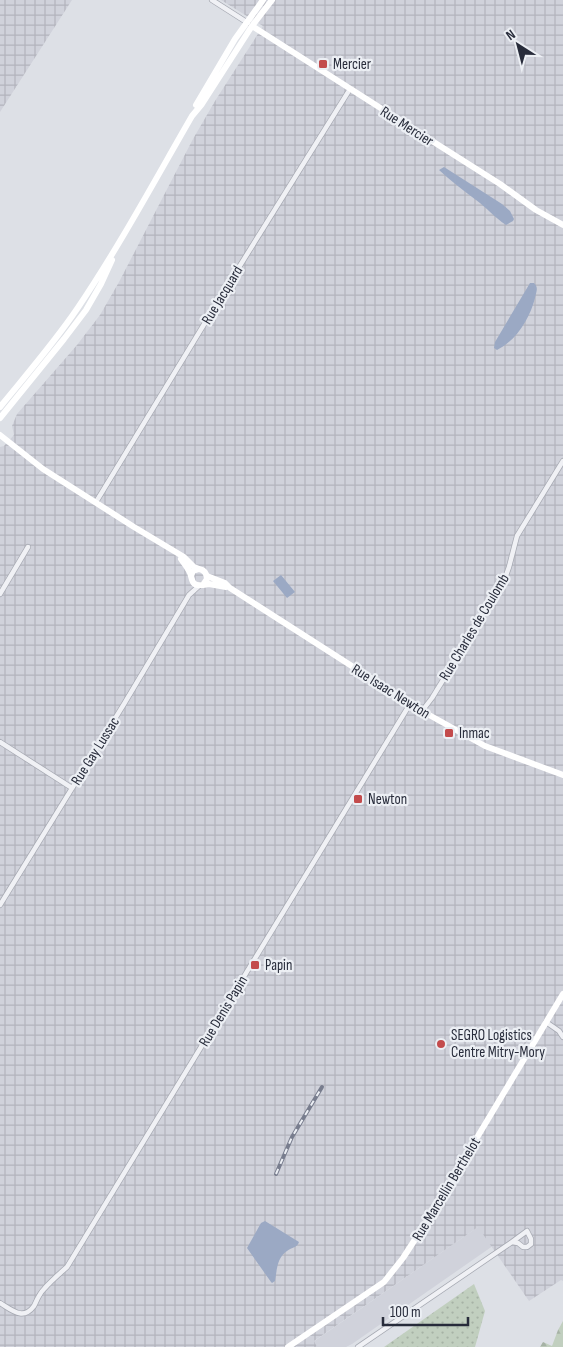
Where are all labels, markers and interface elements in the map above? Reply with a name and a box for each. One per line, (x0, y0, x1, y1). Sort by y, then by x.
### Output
north arrow (493, 20, 543, 70)
text: N (503, 26, 519, 44)
place label: Mercier (333, 55, 372, 74)
marker: Mercier (317, 58, 329, 70)
street label: Rue Mercier (376, 102, 438, 151)
street label: Rue Jacquard (198, 263, 247, 328)
street label: Rue Charles de Coulomb (435, 570, 514, 684)
street label: Rue Isaac Newton (348, 660, 434, 723)
street label: Rue Gay Lussac (67, 714, 124, 789)
place label: Inmac (459, 724, 490, 743)
marker: Inmac (443, 727, 455, 739)
place label: Newton (368, 790, 407, 809)
marker: Newton (352, 793, 364, 805)
place label: Papin (265, 956, 292, 975)
marker: Papin (249, 959, 261, 971)
street label: Rue Denis Papin (195, 972, 252, 1050)
place label: SEGRO Logistics Centre Mitry-Mory (451, 1026, 545, 1062)
marker: SEGRO Logistics Centre Mitry-Mory (435, 1038, 447, 1050)
street label: Rue Marcellin Berthelot (408, 1134, 485, 1245)
scale bar (383, 1294, 468, 1326)
text: 100 m (390, 1303, 421, 1322)

